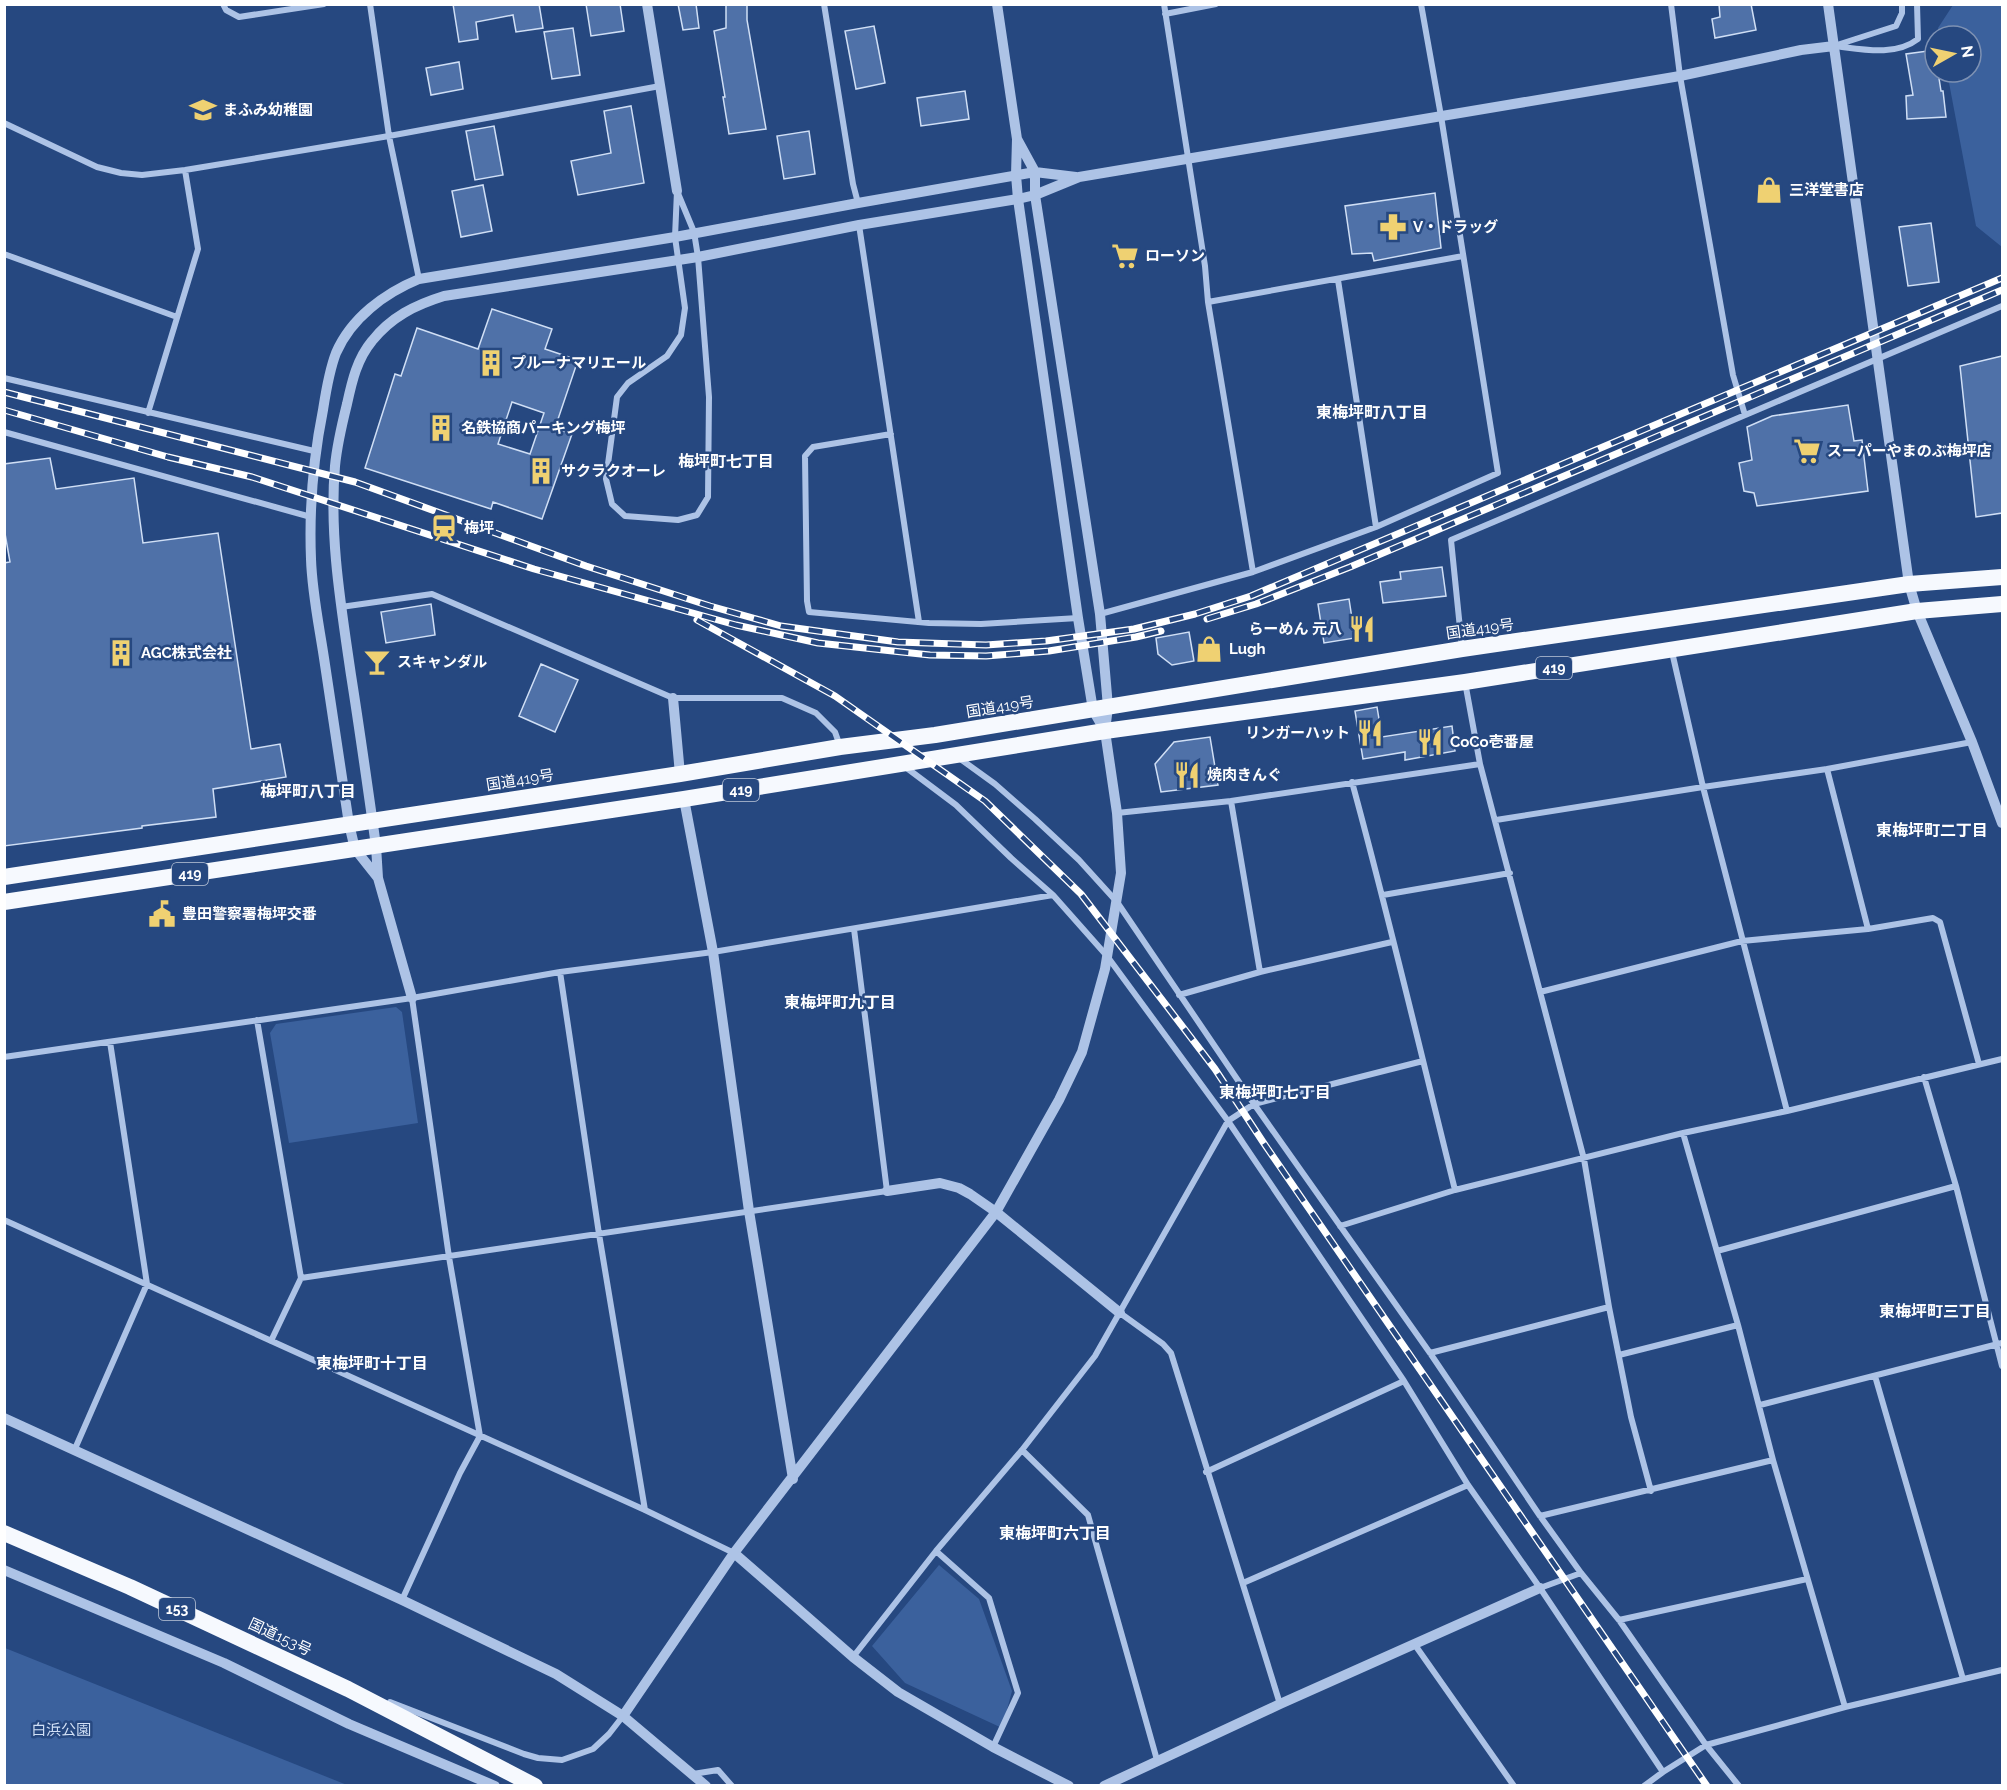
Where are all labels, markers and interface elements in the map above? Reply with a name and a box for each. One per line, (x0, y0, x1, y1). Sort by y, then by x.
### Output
north arrow (1923, 24, 1983, 84)
text: N (1957, 44, 1978, 59)
school or university icon: まふみ幼稚園 (188, 95, 218, 125)
place label: まふみ幼稚園 (223, 101, 313, 119)
shop icon: 三洋堂書店 (1754, 175, 1784, 205)
place label: 三洋堂書店 (1789, 181, 1864, 199)
pharmacy icon: V・ドラッグ (1378, 212, 1408, 242)
place label: V・ドラッグ (1413, 218, 1498, 236)
supermarket icon: ローソン (1110, 241, 1140, 271)
place label: ローソン (1145, 247, 1205, 265)
building icon: プルーナマリエール (476, 348, 506, 378)
place label: プルーナマリエール (511, 354, 646, 372)
district label: 東梅坪町八丁目 (1316, 403, 1428, 422)
building icon: 名鉄協商パーキング梅坪 (426, 413, 456, 443)
place label: 名鉄協商パーキング梅坪 (461, 419, 626, 437)
supermarket icon: スーパーやまのぶ梅坪店 (1792, 436, 1822, 466)
place label: スーパーやまのぶ梅坪店 (1827, 442, 1992, 460)
district label: 梅坪町七丁目 (678, 452, 774, 471)
building icon: サクラクオーレ (526, 456, 556, 486)
place label: サクラクオーレ (561, 462, 666, 480)
station icon: 梅坪 (429, 513, 459, 543)
place label: 梅坪 (464, 519, 494, 537)
restaurant icon: らーめん 元八 (1347, 614, 1377, 644)
street label: 国道419号 (1445, 615, 1515, 643)
place label: らーめん 元八 (1248, 620, 1342, 638)
shop icon: Lugh (1194, 634, 1224, 664)
building icon: AGC株式会社 (106, 638, 136, 668)
place label: Lugh (1229, 640, 1266, 658)
place label: AGC株式会社 (141, 644, 232, 662)
bar icon: スキャンダル (362, 647, 392, 677)
place label: スキャンダル (397, 653, 487, 671)
road number: 419 (1536, 657, 1572, 679)
street label: 国道419号 (965, 693, 1035, 721)
restaurant icon: リンガーハット (1355, 718, 1385, 748)
place label: リンガーハット (1245, 724, 1350, 742)
restaurant icon: CoCo壱番屋 (1415, 727, 1445, 757)
place label: CoCo壱番屋 (1450, 733, 1534, 751)
restaurant icon: 焼肉きんぐ (1172, 760, 1202, 790)
street label: 国道419号 (485, 766, 555, 794)
place label: 焼肉きんぐ (1207, 766, 1282, 784)
road number: 419 (723, 779, 759, 801)
district label: 梅坪町八丁目 (260, 782, 356, 801)
district label: 東梅坪町二丁目 (1876, 821, 1988, 840)
road number: 419 (172, 863, 208, 885)
public building icon: 豊田警察署梅坪交番 (147, 899, 177, 929)
place label: 豊田警察署梅坪交番 (182, 905, 317, 923)
district label: 東梅坪町九丁目 (784, 993, 896, 1012)
district label: 東梅坪町七丁目 (1219, 1083, 1331, 1102)
district label: 東梅坪町三丁目 (1879, 1302, 1991, 1321)
district label: 東梅坪町十丁目 (316, 1354, 428, 1373)
district label: 東梅坪町六丁目 (999, 1524, 1111, 1543)
road number: 153 (159, 1598, 195, 1620)
street label: 国道153号 (246, 1615, 314, 1659)
park label: 白浜公園 (31, 1721, 91, 1739)

